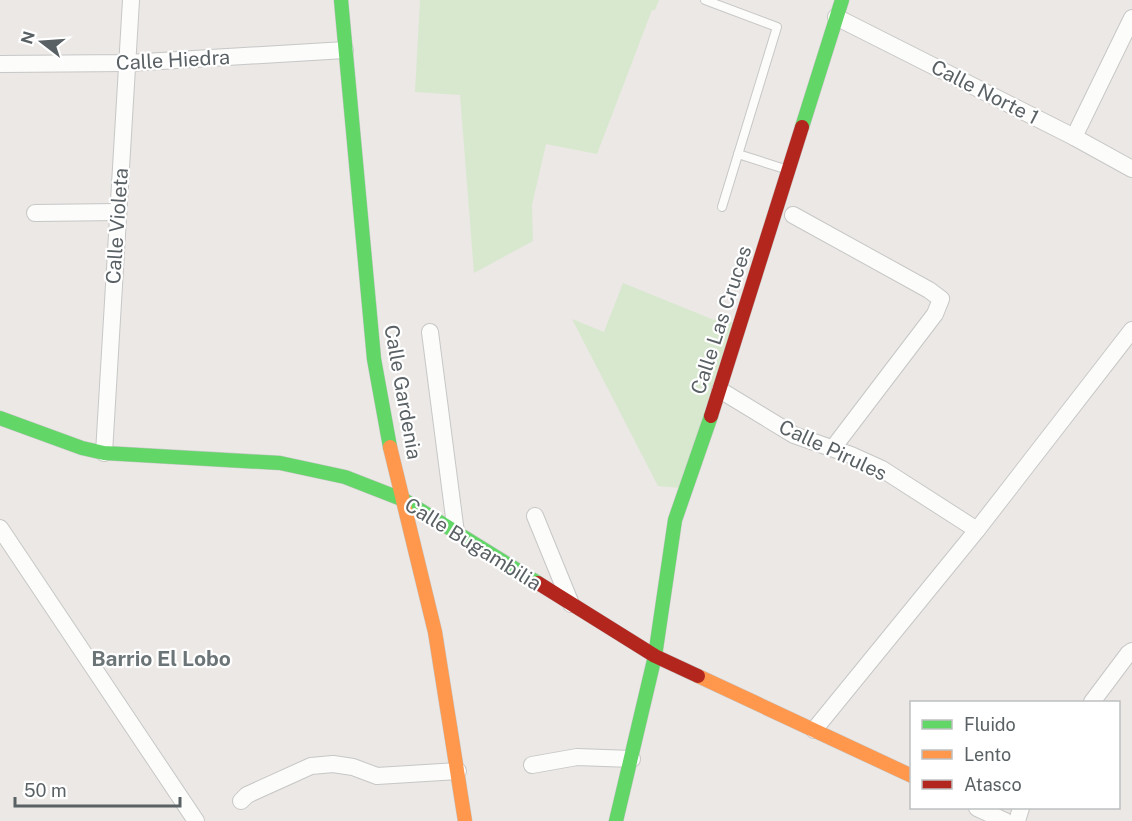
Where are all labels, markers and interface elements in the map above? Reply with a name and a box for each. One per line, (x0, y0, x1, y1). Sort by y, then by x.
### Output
north arrow (12, 12, 72, 72)
text: N (17, 29, 39, 47)
street label: Calle Hiedra (115, 45, 231, 75)
street label: Calle Norte 1 (927, 55, 1043, 129)
street label: Calle Violeta (101, 167, 133, 285)
street label: Calle Las Cruces (686, 243, 756, 397)
street label: Calle Gardenia (379, 323, 427, 461)
street label: Calle Pirules (775, 415, 891, 485)
street label: Calle Bugambilia (400, 492, 546, 596)
district label: Barrio El Lobo (91, 646, 231, 671)
legend (910, 701, 1120, 809)
text: Fluido (964, 714, 1016, 735)
text: Lento (964, 744, 1011, 765)
scale bar (15, 770, 180, 808)
text: Atasco (964, 774, 1022, 795)
text: 50 m (24, 780, 67, 801)

